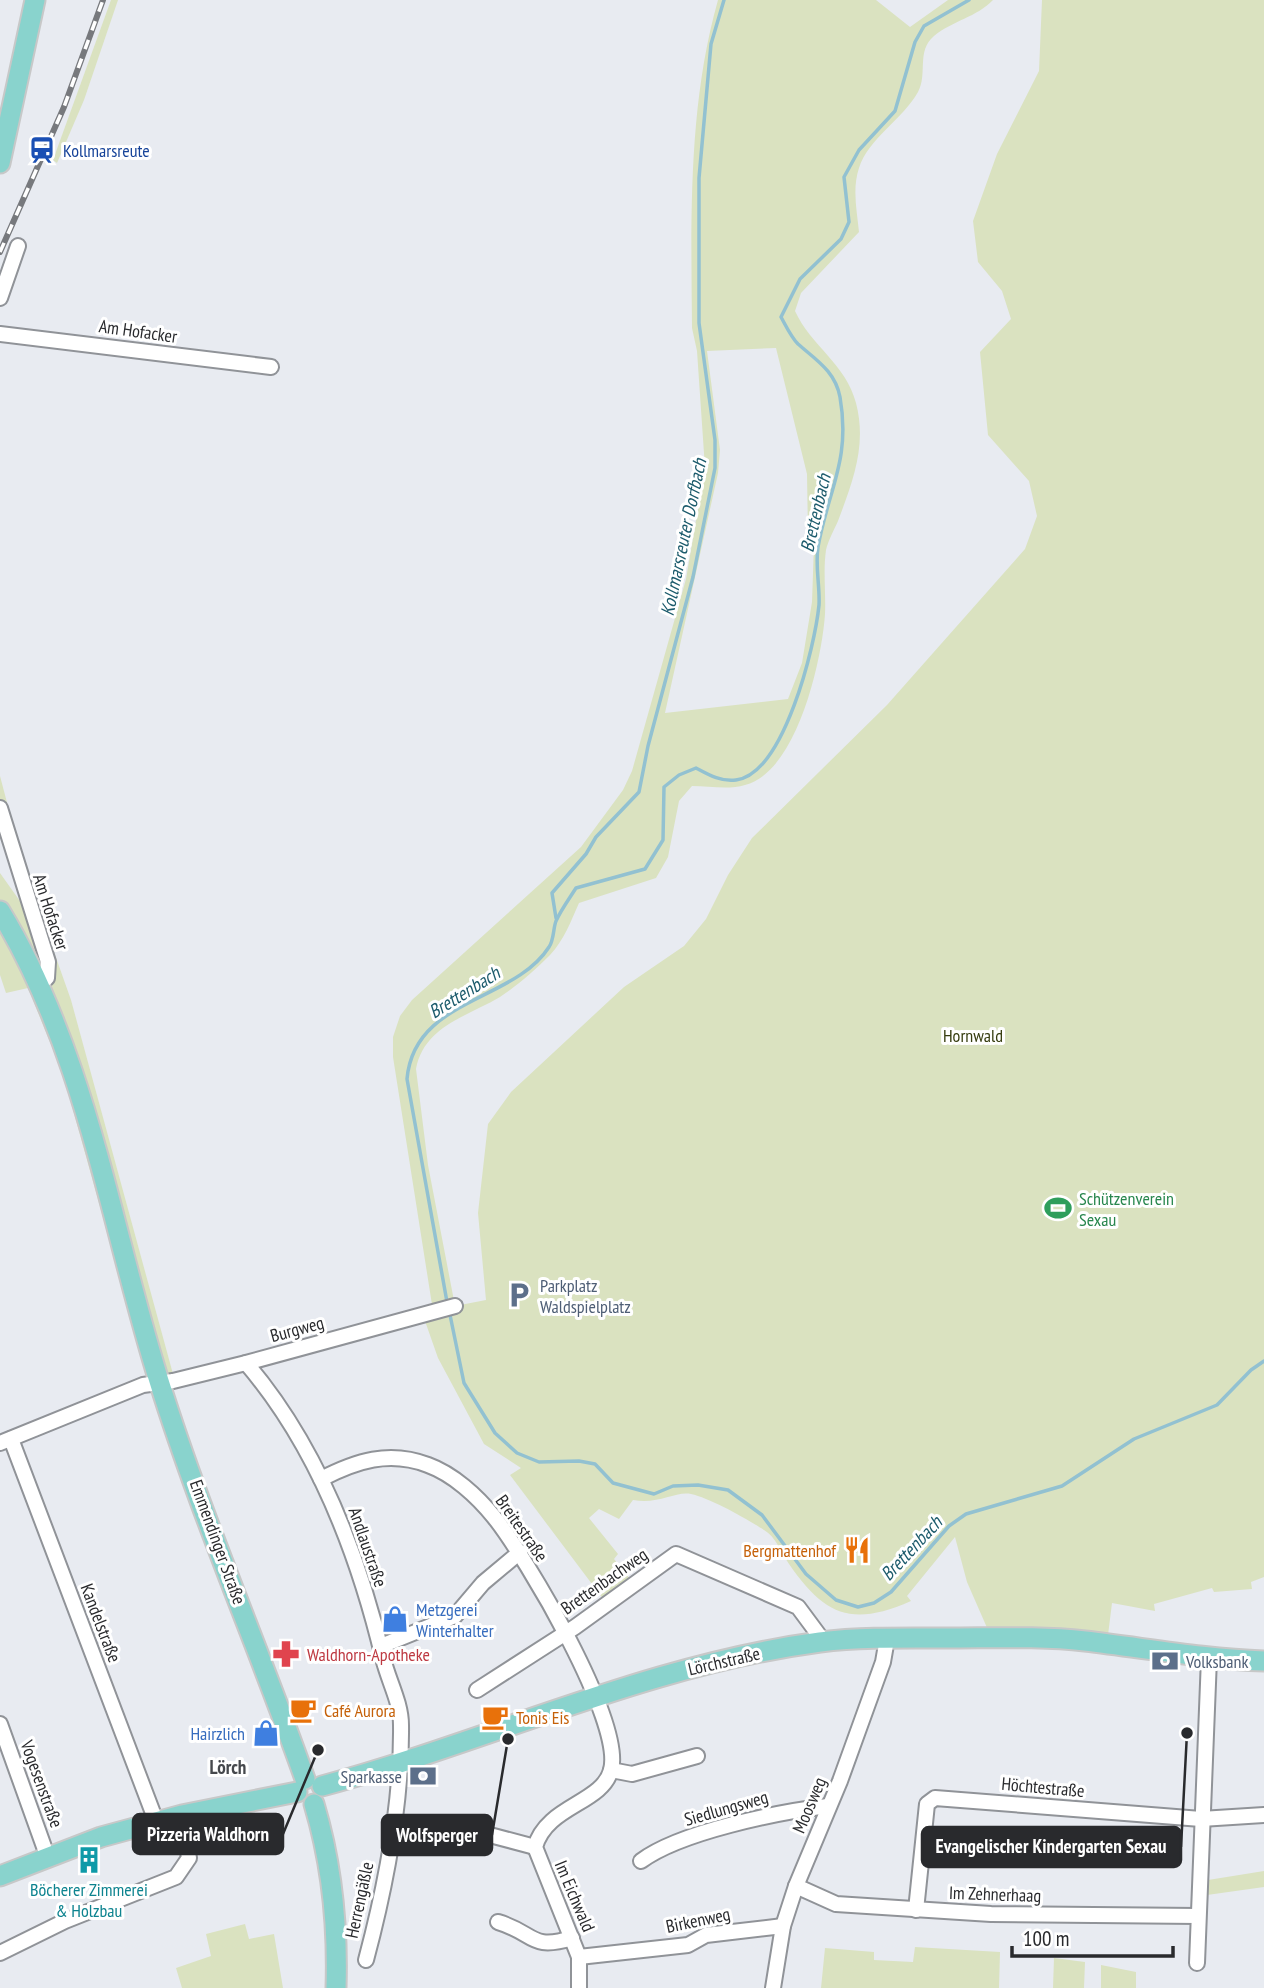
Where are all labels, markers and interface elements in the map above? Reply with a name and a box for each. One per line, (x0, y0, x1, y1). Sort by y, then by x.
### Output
station icon: Kollmarsreute (27, 135, 57, 165)
place label: Kollmarsreute (63, 139, 150, 162)
street label: Am Hofacker (97, 314, 179, 348)
water label: Kollmarsreuter Dorfbach (655, 455, 712, 618)
water label: Brettenbach (794, 470, 836, 554)
street label: Am Hofacker (28, 871, 74, 953)
water label: Brettenbach (424, 960, 505, 1023)
park label: Hornwald (943, 1024, 1003, 1047)
place label: Schützenverein Sexau (1079, 1187, 1174, 1231)
sports icon: Schützenverein Sexau (1043, 1193, 1073, 1223)
place label: Parkplatz Waldspielplatz (540, 1274, 631, 1318)
parking icon: Parkplatz Waldspielplatz (504, 1280, 534, 1310)
street label: Burgweg (268, 1311, 326, 1347)
street label: Emmendinger Straße (185, 1476, 251, 1608)
street label: Breitestraße (491, 1490, 553, 1566)
street label: Andlaustraße (344, 1504, 392, 1590)
water label: Brettenbach (875, 1510, 948, 1585)
restaurant icon: Bergmattenhof (842, 1535, 872, 1565)
place label: Bergmattenhof (743, 1539, 837, 1562)
street label: Brettenbachweg (556, 1543, 652, 1619)
street label: Kandelstraße (75, 1580, 127, 1666)
place label: Metzgerei Winterhalter (416, 1598, 494, 1642)
shop icon: Metzgerei Winterhalter (380, 1604, 410, 1634)
pharmacy icon: Waldhorn-Apotheke (271, 1639, 301, 1669)
street label: Lörchstraße (686, 1642, 762, 1680)
place label: Waldhorn-Apotheke (307, 1643, 430, 1666)
bank icon: Volksbank (1150, 1646, 1180, 1676)
place label: Volksbank (1185, 1650, 1248, 1673)
cafe icon: Café Aurora (288, 1695, 318, 1725)
place label: Café Aurora (324, 1699, 396, 1722)
cafe icon: Tonis Eis (480, 1702, 510, 1732)
place label: Tonis Eis (516, 1706, 569, 1729)
shop icon: Hairzlich (251, 1718, 281, 1748)
place label: Hairzlich (190, 1722, 245, 1745)
street label: Vogesenstraße (15, 1736, 68, 1831)
district label: Lörch (210, 1755, 246, 1779)
bank icon: Sparkasse (408, 1761, 438, 1791)
place label: Sparkasse (341, 1765, 402, 1788)
street label: Höchtestraße (1000, 1772, 1086, 1802)
street label: Moosweg (787, 1774, 831, 1836)
street label: Siedlungsweg (681, 1785, 771, 1831)
callout: Pizzeria Waldhorn (133, 1814, 283, 1854)
callout: Wolfsperger (382, 1815, 492, 1855)
text: Pizzeria Waldhorn (147, 1822, 269, 1846)
text: Wolfsperger (395, 1823, 478, 1847)
callout: Evangelischer Kindergarten Sexau (922, 1827, 1181, 1867)
text: Evangelischer Kindergarten Sexau (935, 1834, 1167, 1858)
building icon: Böcherer Zimmerei & Holzbau (74, 1845, 104, 1875)
street label: Im Eichwald (550, 1857, 600, 1935)
street label: Herrengäßle (340, 1860, 378, 1940)
place label: Böcherer Zimmerei & Holzbau (30, 1878, 148, 1922)
street label: Im Zehnerhaag (948, 1881, 1042, 1907)
street label: Birkenweg (664, 1902, 732, 1938)
scale bar (1012, 1914, 1173, 1958)
text: 100 m (1023, 1925, 1069, 1952)

